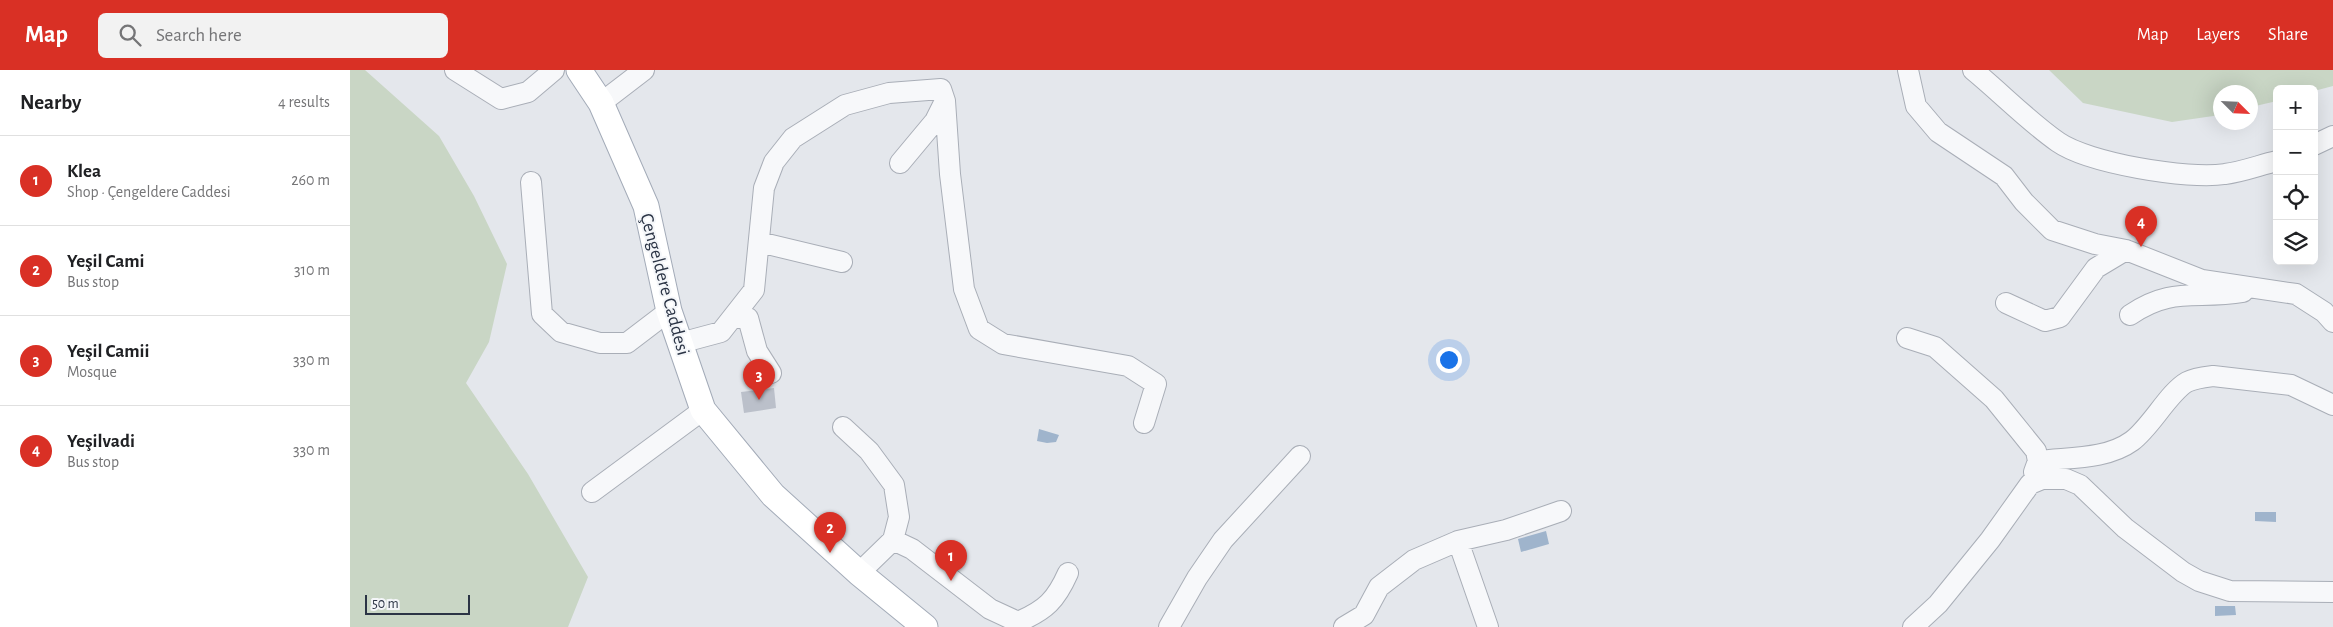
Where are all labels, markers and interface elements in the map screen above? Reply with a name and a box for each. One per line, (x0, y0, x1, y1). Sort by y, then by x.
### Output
search box (98, 13, 448, 58)
icon: search (116, 21, 144, 49)
text: Map (25, 23, 68, 47)
text: Search here (156, 26, 242, 45)
text: Map (2137, 26, 2168, 44)
text: Layers (2196, 26, 2240, 44)
text: Share (2268, 26, 2308, 44)
north arrow (2213, 85, 2258, 130)
map controls (2273, 85, 2318, 265)
button: + (2273, 85, 2318, 130)
text: Nearby (20, 92, 81, 113)
text: 4 results (278, 94, 330, 110)
button: − (2273, 130, 2318, 175)
text: Klea (67, 162, 101, 181)
text: 1 (33, 172, 39, 188)
text: 260 m (291, 172, 330, 188)
button: locate (2273, 175, 2318, 220)
text: Shop · Çengeldere Caddesi (67, 184, 231, 200)
pin: 4 (2125, 206, 2157, 247)
street label: Çengeldere Caddesi (636, 211, 693, 357)
button: layers (2273, 220, 2318, 265)
text: Yeşil Cami (67, 252, 145, 271)
text: 2 (32, 262, 40, 278)
text: 310 m (294, 262, 330, 278)
text: Bus stop (67, 274, 119, 290)
text: Yeşil Camii (67, 342, 150, 361)
your location (1436, 347, 1462, 373)
text: 3 (33, 352, 39, 368)
text: 330 m (293, 352, 330, 368)
pin: 3 (743, 359, 775, 400)
text: Mosque (67, 364, 117, 380)
text: Yeşilvadi (67, 432, 135, 451)
text: 4 (32, 442, 40, 458)
text: 330 m (293, 442, 330, 458)
text: Bus stop (67, 454, 119, 470)
pin: 2 (814, 512, 846, 553)
pin: 1 (935, 540, 967, 581)
scale bar (365, 592, 470, 615)
text: 50 m (372, 597, 399, 611)

